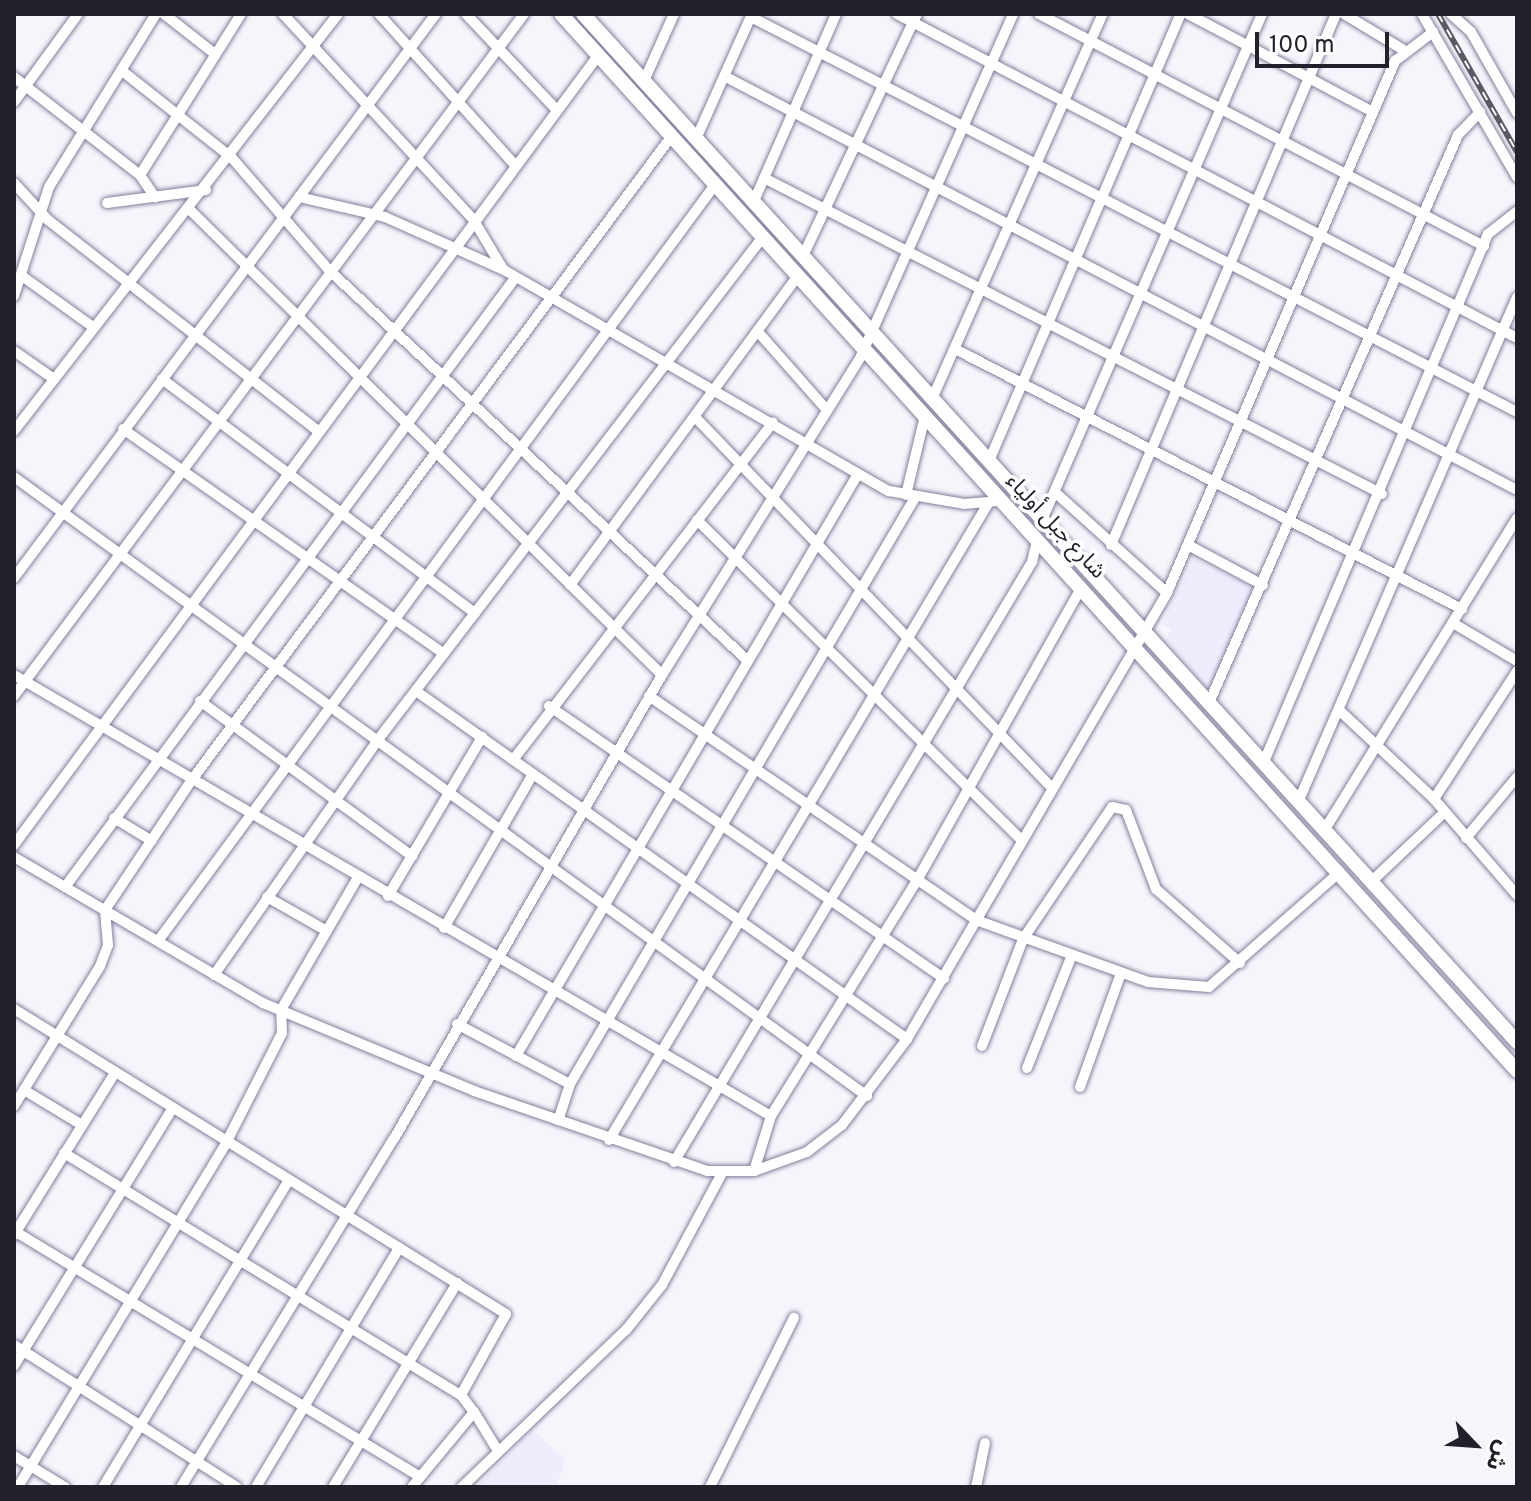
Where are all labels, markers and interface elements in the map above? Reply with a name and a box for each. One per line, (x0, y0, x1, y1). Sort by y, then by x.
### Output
scale bar (1259, 16, 1393, 66)
text: 100 m (1269, 31, 1335, 61)
street label: شارع جبل أولياء (1000, 469, 1110, 585)
north arrow (1435, 1405, 1515, 1485)
text: ش (1479, 1436, 1516, 1475)

